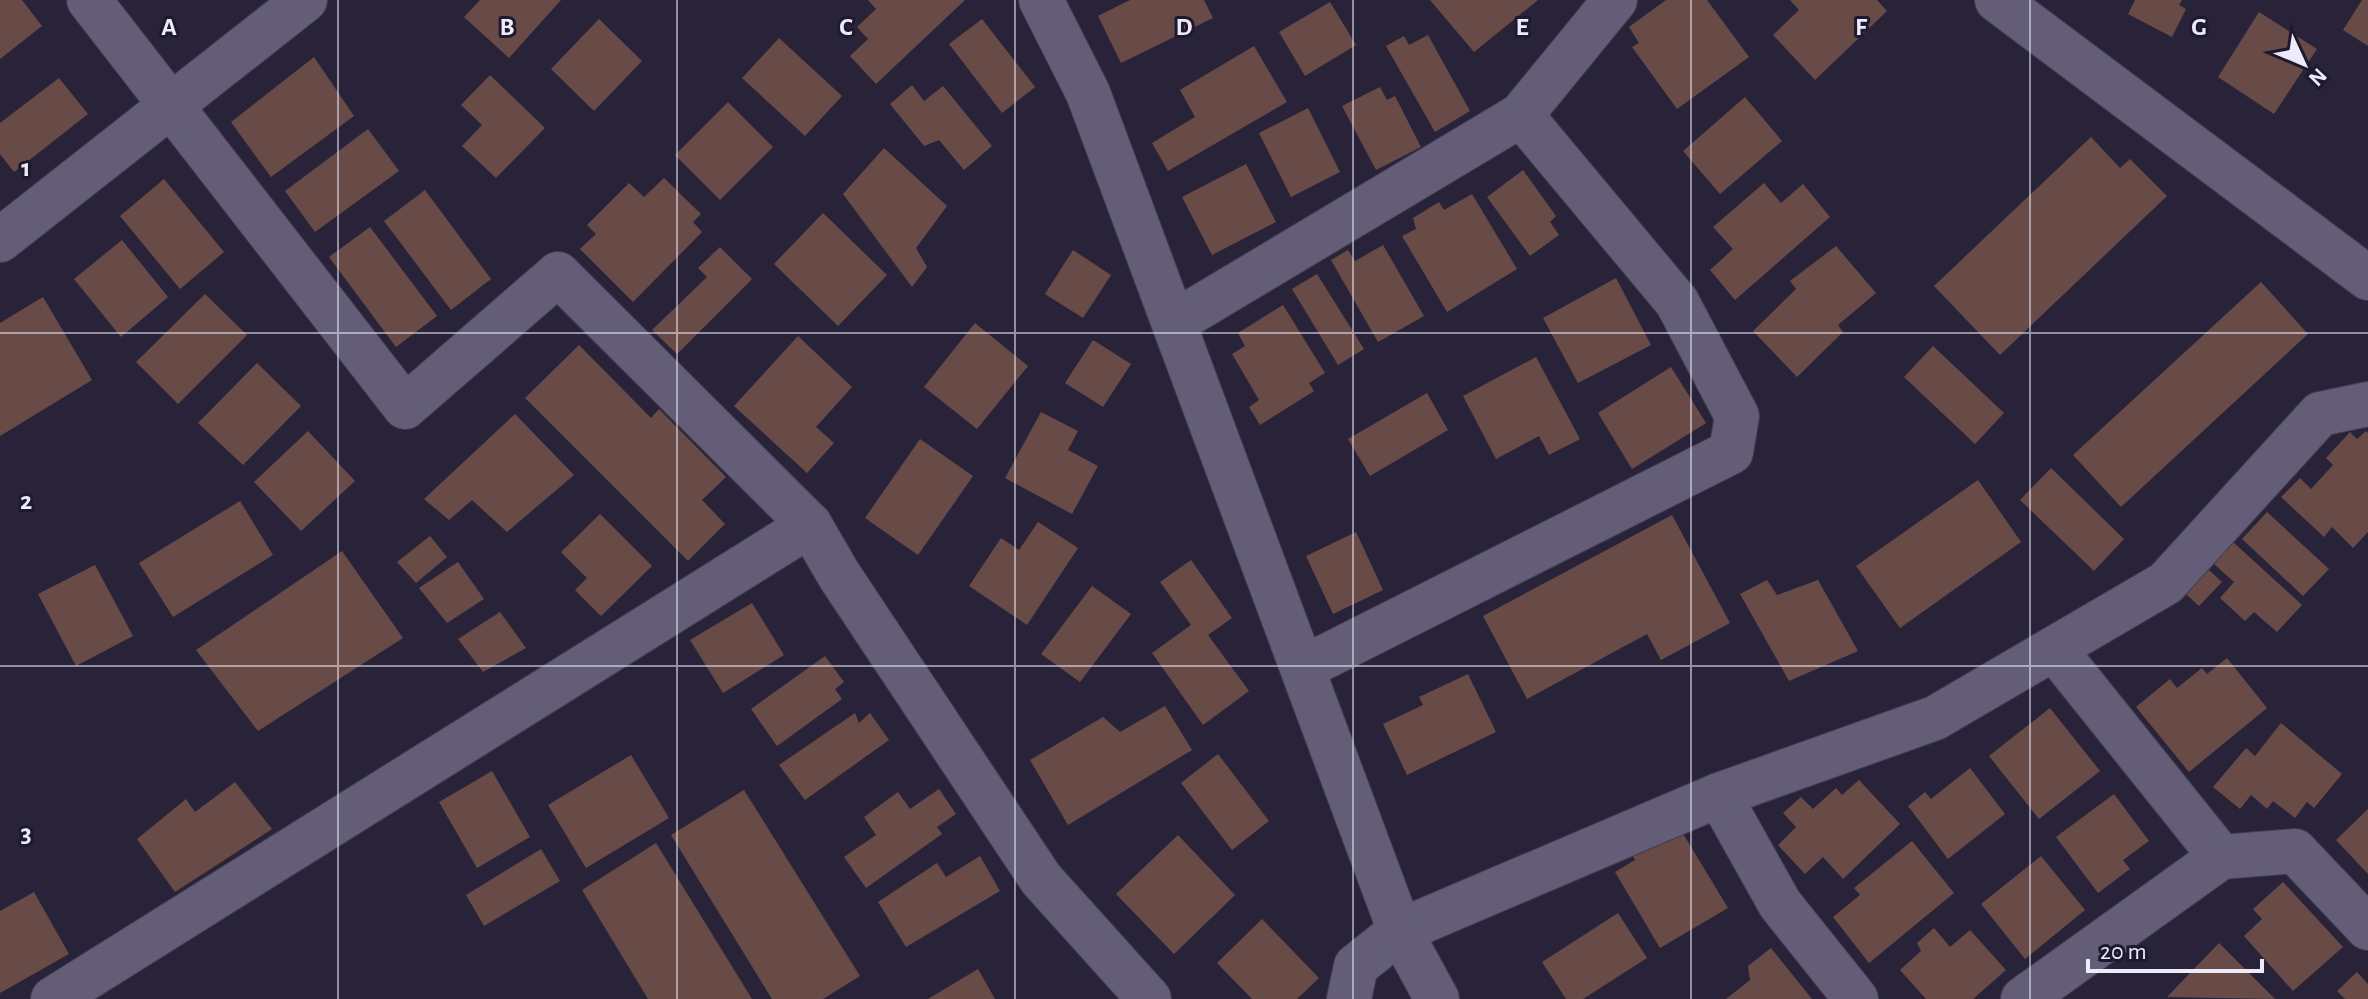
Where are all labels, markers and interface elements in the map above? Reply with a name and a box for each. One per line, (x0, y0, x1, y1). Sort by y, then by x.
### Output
text: A (161, 14, 177, 40)
text: B (499, 14, 515, 40)
text: C (839, 14, 853, 40)
text: D (1175, 14, 1193, 40)
text: E (1515, 14, 1529, 40)
text: F (1855, 14, 1868, 40)
text: G (2191, 14, 2207, 40)
north arrow (2264, 24, 2344, 104)
text: N (2304, 64, 2331, 90)
text: 1 (21, 155, 31, 181)
text: 2 (20, 488, 32, 514)
text: 3 (20, 821, 32, 847)
scale bar (2088, 923, 2262, 973)
text: 20 m (2100, 940, 2147, 964)

